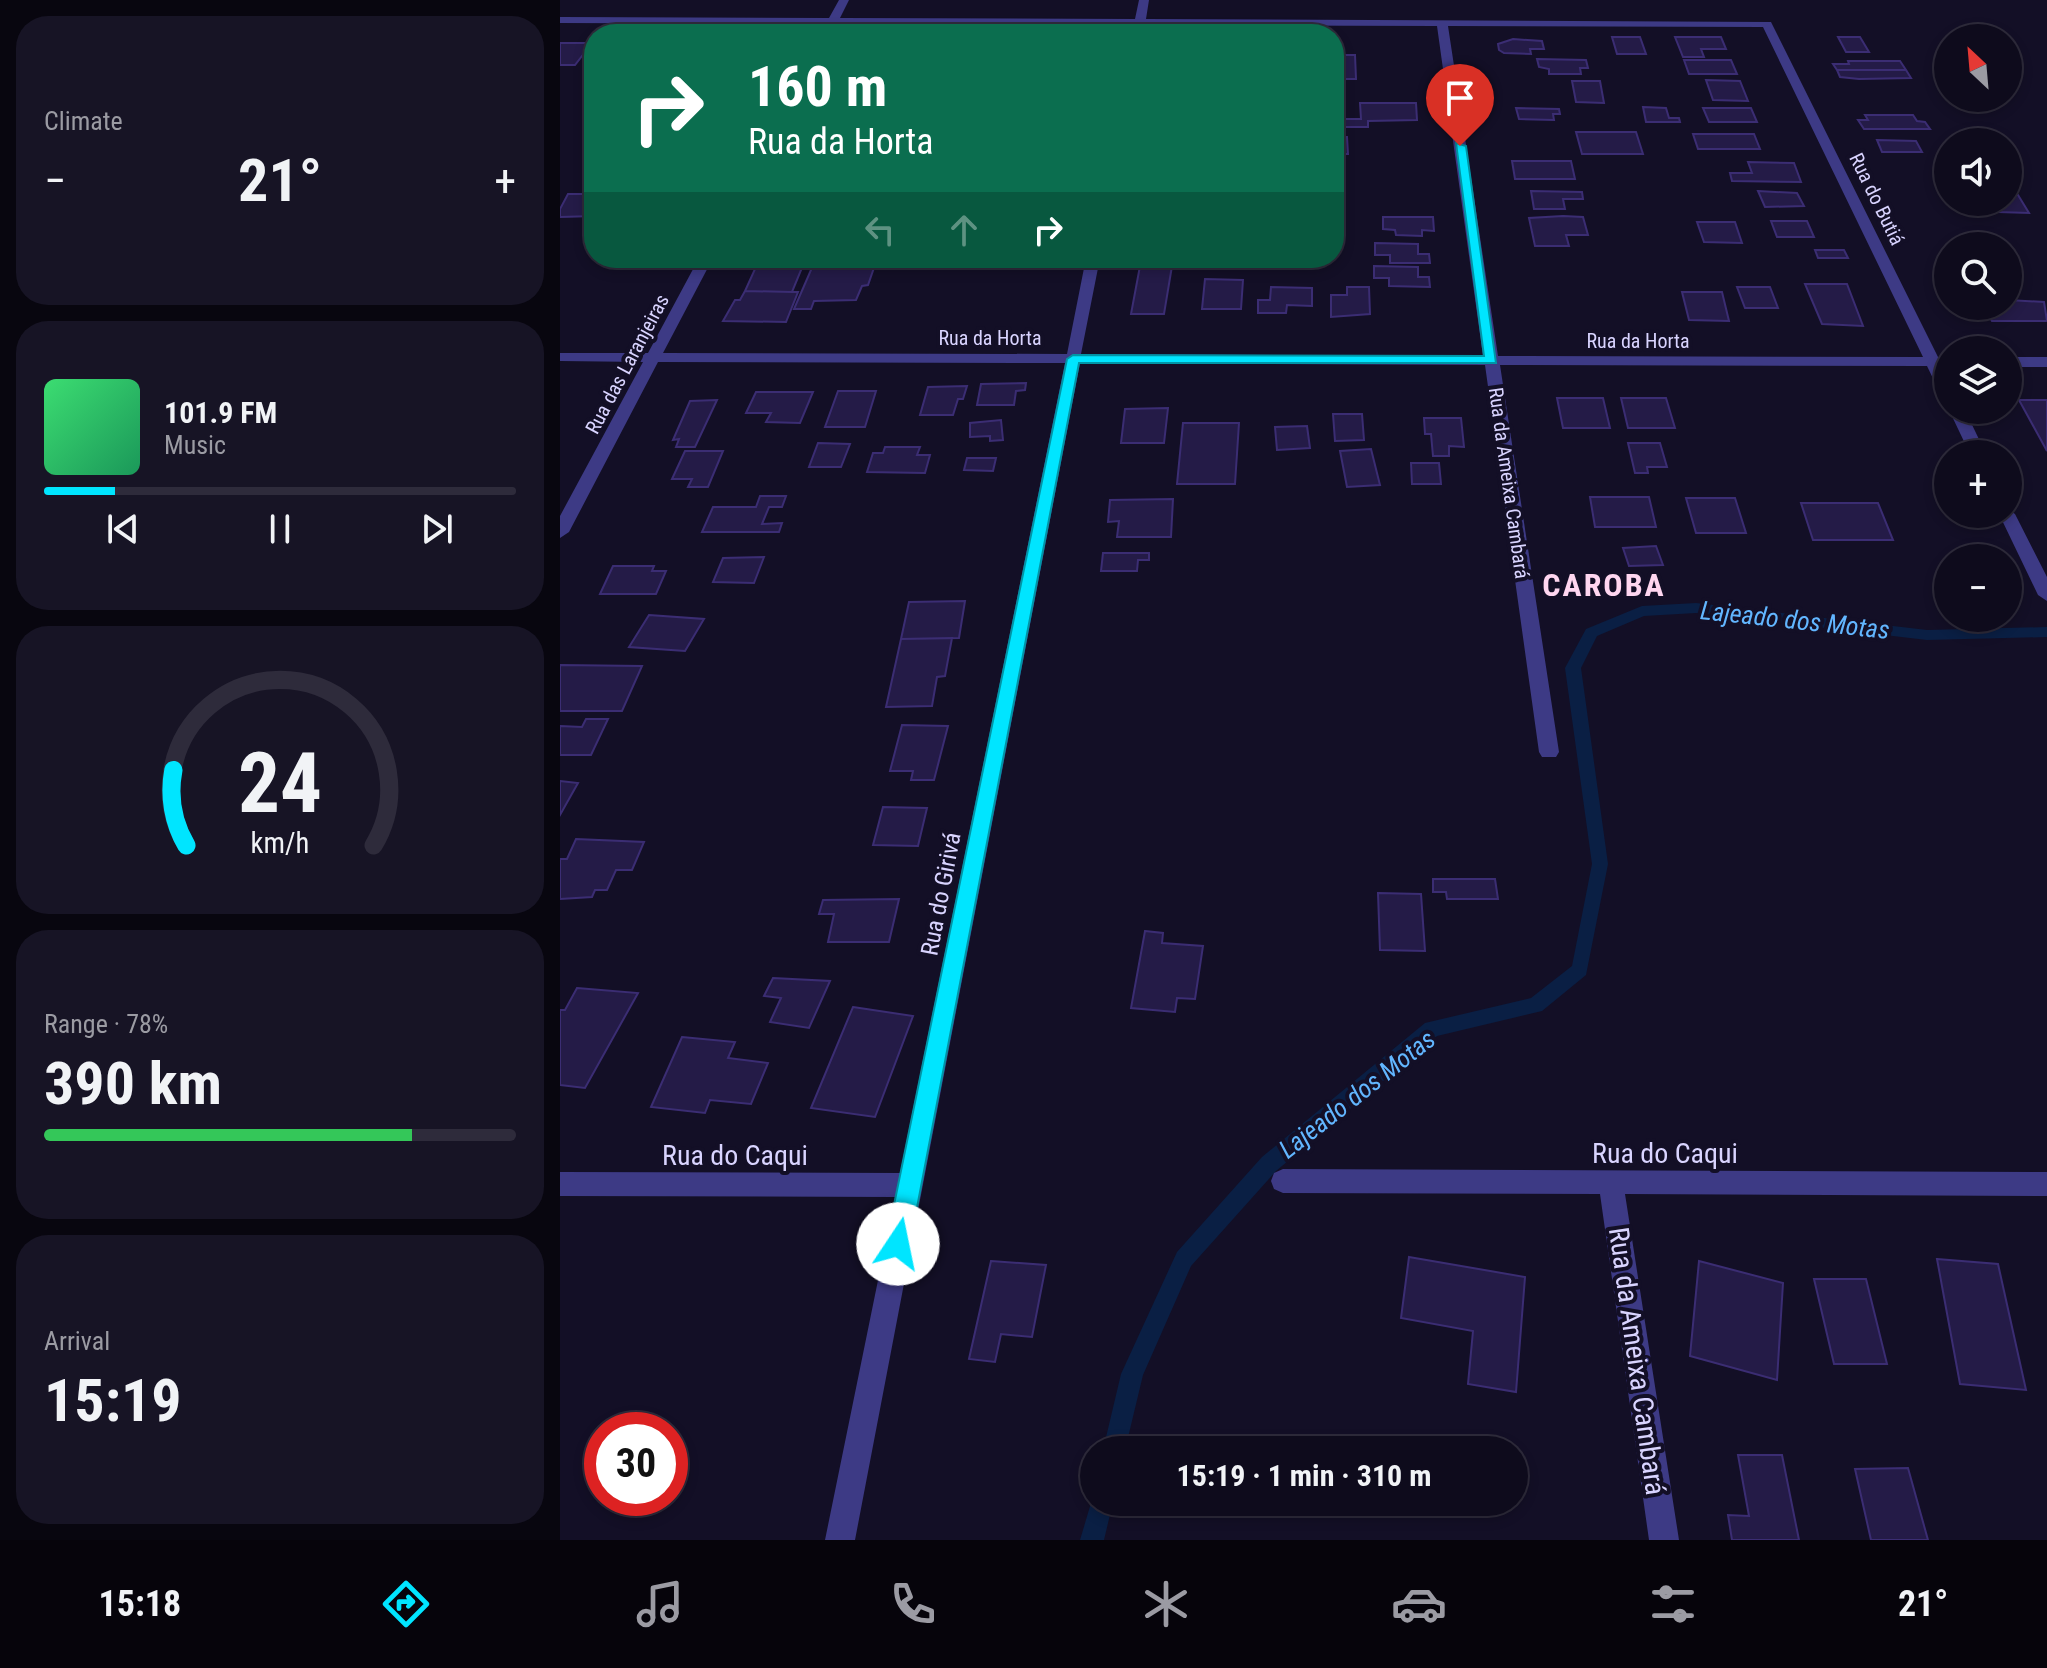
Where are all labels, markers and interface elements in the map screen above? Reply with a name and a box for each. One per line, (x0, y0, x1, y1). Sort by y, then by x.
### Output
north arrow (1934, 24, 2022, 112)
map controls (1934, 24, 2022, 632)
text: 160 m (748, 54, 887, 120)
icon: right (616, 56, 720, 160)
pin (1426, 64, 1494, 146)
icon: arrive (1438, 76, 1482, 120)
text: Climate (44, 106, 123, 136)
text: Rua da Horta (748, 121, 934, 163)
button: sound (1934, 128, 2022, 216)
text: 21° (238, 145, 322, 216)
street label: Rua do Butiá (1844, 149, 1910, 249)
text: − (44, 155, 66, 207)
text: + (494, 155, 516, 207)
icon: left (858, 208, 902, 252)
icon: ahead (942, 208, 986, 252)
icon: right (1026, 208, 1070, 252)
button: search (1934, 232, 2022, 320)
street label: Rua das Laranjeiras (580, 290, 674, 438)
street label: Rua da Horta (938, 326, 1042, 350)
street label: Rua da Horta (1586, 329, 1690, 353)
button: layers (1934, 336, 2022, 424)
street label: Rua da Ameixa Cambará (1484, 386, 1534, 580)
text: 101.9 FM (164, 395, 277, 430)
text: Music (164, 430, 226, 460)
button: + (1934, 440, 2022, 528)
icon: previous (101, 507, 145, 551)
icon: pause (258, 507, 302, 551)
icon: next (415, 507, 459, 551)
button: − (1934, 544, 2022, 632)
district label: CAROBA (1542, 566, 1666, 604)
water label: Lajeado dos Motas (1699, 595, 1891, 645)
text: 24 (238, 735, 322, 832)
text: km/h (251, 826, 309, 860)
street label: Rua do Girivá (915, 830, 967, 958)
text: Range · 78% (44, 1009, 168, 1039)
water label: Lajeado dos Motas (1273, 1024, 1441, 1164)
text: 390 km (44, 1048, 222, 1119)
street label: Rua do Caqui (1592, 1137, 1738, 1170)
street label: Rua do Caqui (662, 1139, 808, 1172)
position arrow (856, 1202, 940, 1286)
street label: Rua da Ameixa Cambará (1602, 1225, 1672, 1497)
text: Arrival (44, 1326, 110, 1356)
text: 15:19 (44, 1365, 182, 1436)
speed limit sign: 30 (584, 1412, 688, 1516)
text: 15:19 · 1 min · 310 m (1177, 1458, 1431, 1493)
icon: directions (378, 1576, 434, 1632)
icon: music (632, 1576, 688, 1632)
icon: phone (885, 1576, 941, 1632)
icon: climate (1138, 1576, 1194, 1632)
icon: car (1391, 1576, 1447, 1632)
icon: filters (1645, 1576, 1701, 1632)
text: 15:18 (99, 1583, 181, 1625)
text: 21° (1898, 1583, 1948, 1625)

